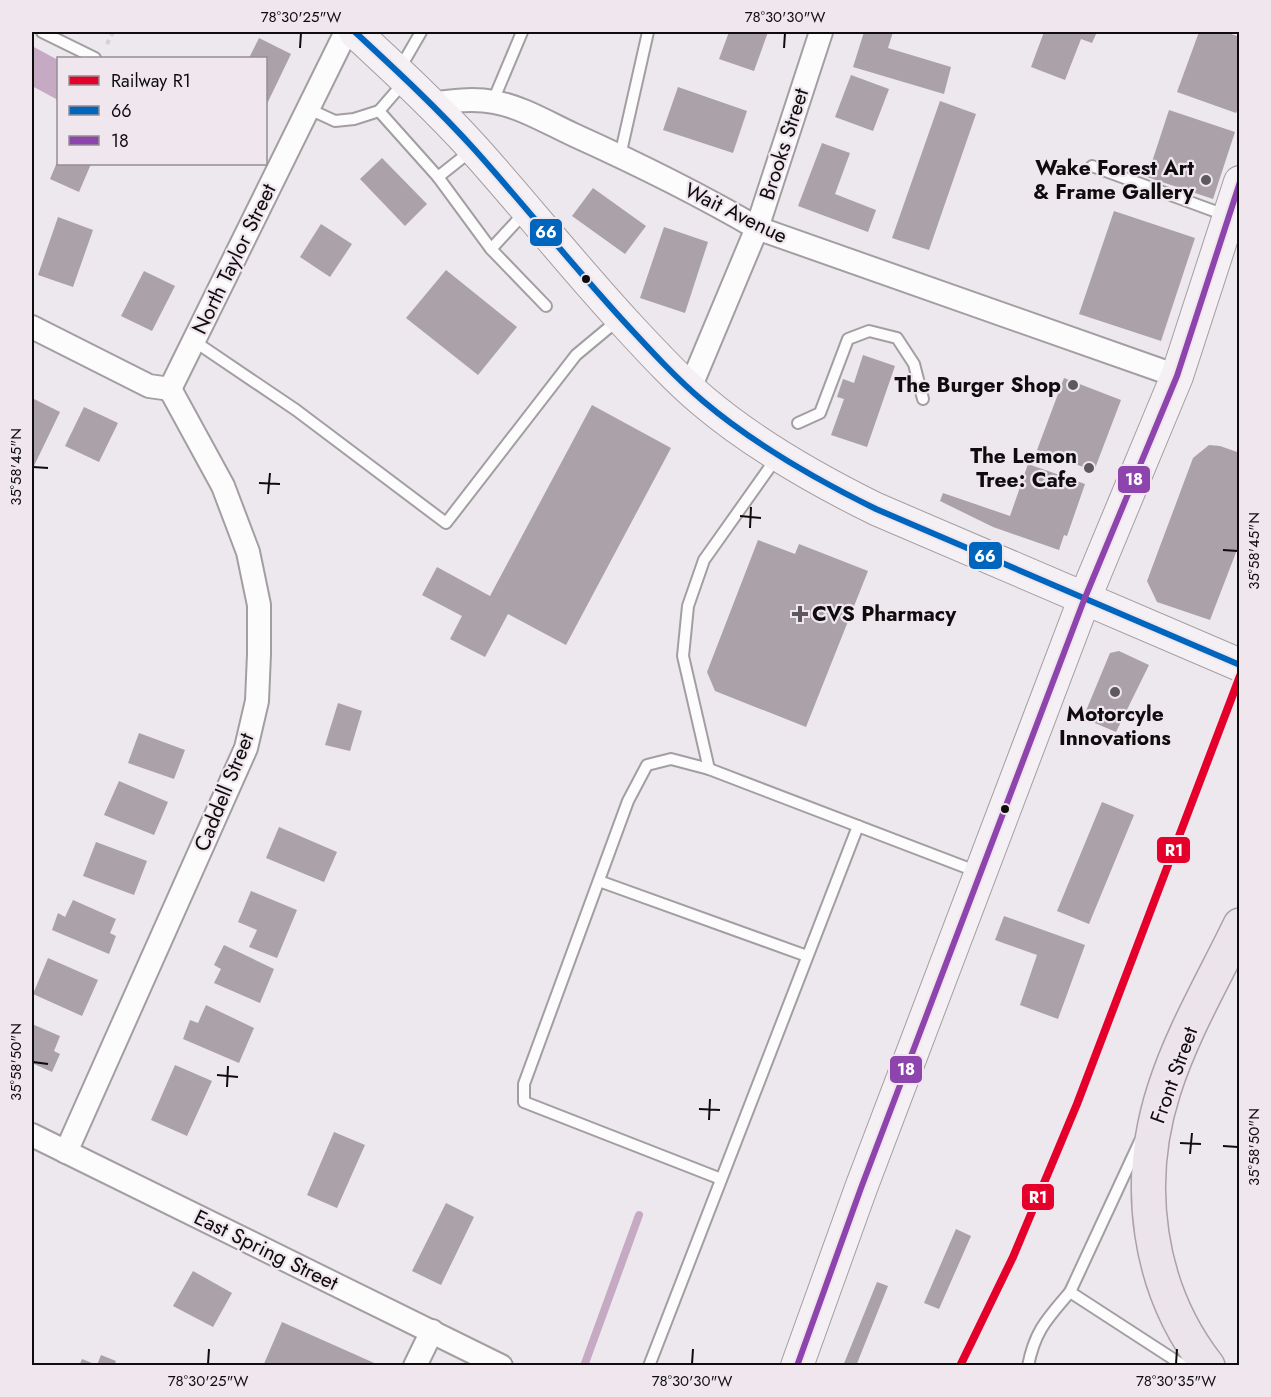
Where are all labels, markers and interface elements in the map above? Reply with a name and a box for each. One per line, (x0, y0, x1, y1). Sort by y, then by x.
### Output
text: 78°30'25"W (261, 6, 341, 28)
text: 78°30'30"W (745, 6, 826, 28)
legend (57, 57, 267, 165)
text: Railway R1 (111, 68, 191, 94)
street label: Brooks Street (752, 84, 816, 204)
text: 66 (111, 98, 132, 124)
text: 18 (111, 128, 129, 154)
place label: Wake Forest Art & Frame Gallery (1033, 153, 1195, 207)
marker: Wake Forest Art & Frame Gallery (1199, 173, 1213, 187)
street label: Wait Avenue (680, 175, 793, 251)
street label: North Taylor Street (185, 179, 283, 339)
line badge: 66 (529, 218, 563, 247)
text: 66 (535, 221, 557, 244)
unlabelled marker (580, 273, 592, 285)
place label: The Burger Shop (894, 370, 1061, 400)
marker: The Burger Shop (1066, 378, 1080, 392)
text: 35°58'45"N (5, 428, 27, 506)
place label: The Lemon Tree: Cafe (970, 441, 1077, 495)
marker: The Lemon Tree: Cafe (1082, 461, 1096, 475)
line badge: 18 (1117, 465, 1151, 494)
text: 18 (1125, 468, 1143, 491)
text: 35°58'45"N (1243, 512, 1265, 590)
line badge: 66 (968, 541, 1003, 570)
text: 66 (974, 545, 996, 568)
place label: CVS Pharmacy (812, 599, 957, 629)
marker: CVS Pharmacy (793, 607, 807, 621)
marker: Motorcyle Innovations (1108, 685, 1122, 699)
place label: Motorcyle Innovations (1059, 699, 1171, 753)
street label: Caddell Street (187, 728, 261, 856)
unlabelled marker (999, 803, 1011, 815)
line badge: R1 (1156, 836, 1191, 864)
text: R1 (1165, 839, 1183, 862)
street label: Front Street (1143, 1022, 1205, 1128)
text: 35°58'50"N (5, 1023, 27, 1101)
line badge: 18 (889, 1055, 923, 1084)
text: 18 (897, 1058, 915, 1081)
text: 35°58'50"N (1243, 1108, 1265, 1186)
line badge: R1 (1021, 1183, 1055, 1211)
text: R1 (1029, 1186, 1047, 1209)
street label: East Spring Street (189, 1202, 343, 1298)
text: 78°30'25"W (168, 1370, 248, 1392)
text: 78°30'30"W (652, 1370, 733, 1392)
text: 78°30'35"W (1136, 1370, 1216, 1392)

